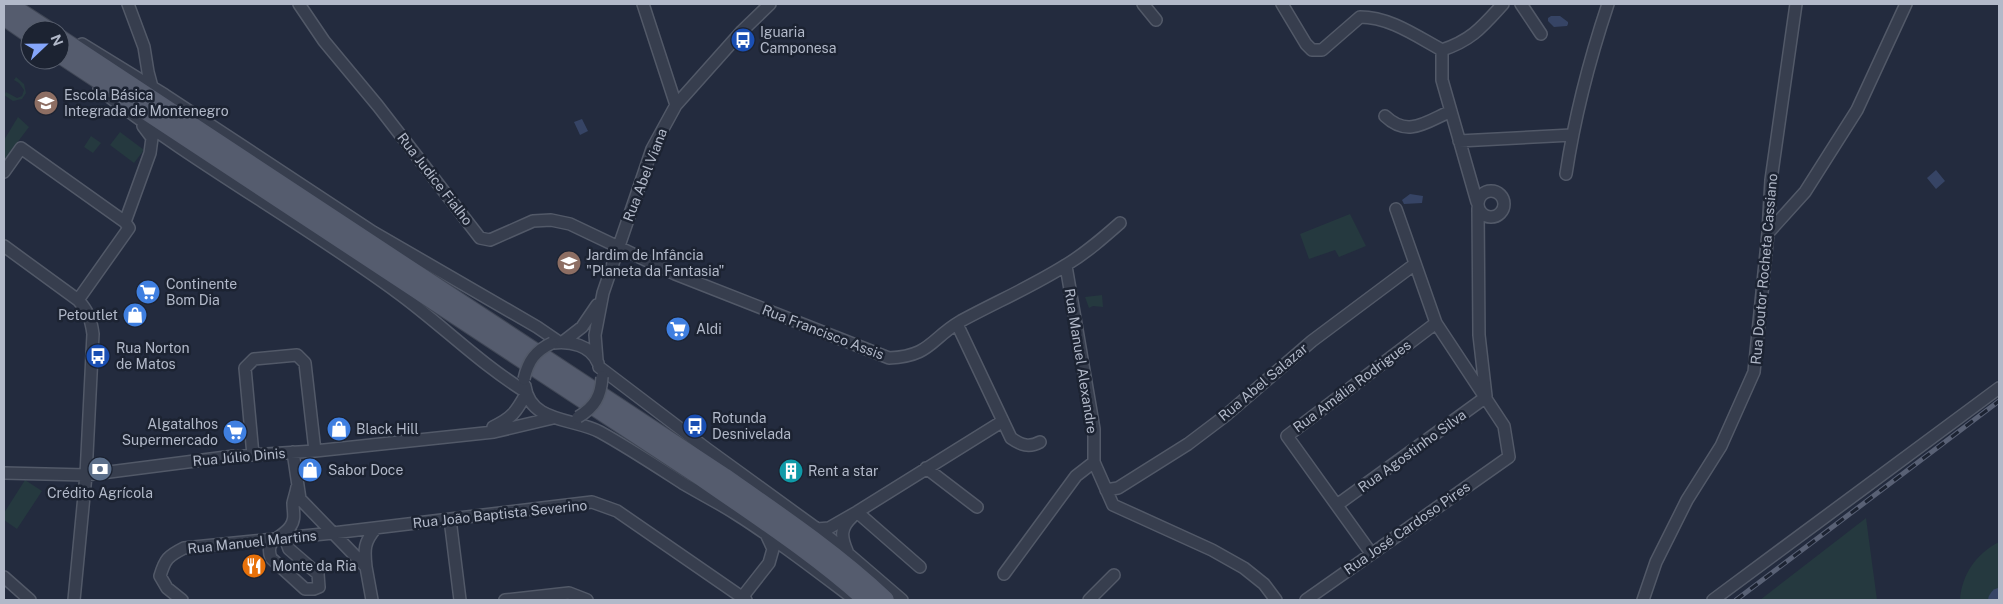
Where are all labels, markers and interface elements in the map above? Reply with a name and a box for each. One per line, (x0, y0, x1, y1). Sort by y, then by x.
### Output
north arrow (20, 20, 70, 70)
place label: Iguaria Camponesa (760, 24, 836, 56)
bus stop icon: Iguaria Camponesa (730, 27, 756, 53)
text: N (48, 32, 67, 48)
place label: Escola Básica Integrada de Montenegro (64, 87, 229, 119)
school or university icon: Escola Básica Integrada de Montenegro (33, 90, 59, 116)
street label: Rua Abel Viana (620, 126, 670, 224)
street label: Rua Judice Fialho (394, 130, 476, 228)
street label: Rua Doutor Rocheta Cassiano (1748, 173, 1780, 365)
place label: Jardim de Infância "Planeta da Fantasia" (586, 247, 725, 279)
school or university icon: Jardim de Infância "Planeta da Fantasia" (556, 250, 582, 276)
place label: Continente Bom Dia (166, 276, 237, 308)
supermarket icon: Continente Bom Dia (135, 279, 161, 305)
street label: Rua Manuel Alexandre (1062, 287, 1100, 435)
street label: Rua Francisco Assis (760, 301, 886, 363)
shop icon: Petoutlet (122, 302, 148, 328)
place label: Petoutlet (58, 307, 118, 323)
supermarket icon: Aldi (665, 316, 691, 342)
place label: Aldi (696, 321, 722, 337)
street label: Rua Amália Rodrigues (1290, 336, 1414, 436)
place label: Rua Norton de Matos (116, 340, 190, 372)
street label: Rua Abel Salazar (1215, 340, 1311, 424)
bus stop icon: Rua Norton de Matos (85, 343, 111, 369)
street label: Rua Agostinho Silva (1355, 406, 1469, 496)
place label: Rotunda Desnivelada (712, 410, 791, 442)
bus stop icon: Rotunda Desnivelada (682, 413, 708, 439)
place label: Algatalhos Supermercado (122, 416, 218, 448)
shop icon: Black Hill (326, 416, 352, 442)
supermarket icon: Algatalhos Supermercado (222, 419, 248, 445)
place label: Black Hill (356, 421, 419, 437)
street label: Rua Júlio Dinis (192, 445, 286, 469)
bank icon: Crédito Agrícola (87, 456, 113, 482)
shop icon: Sabor Doce (297, 457, 323, 483)
building icon: Rent a star (778, 458, 804, 484)
place label: Sabor Doce (328, 462, 403, 478)
place label: Rent a star (808, 463, 878, 479)
street label: Rua José Cardoso Pires (1341, 478, 1473, 578)
place label: Crédito Agrícola (47, 485, 153, 501)
street label: Rua João Baptista Severino (412, 497, 588, 531)
street label: Rua Manuel Martins (187, 527, 317, 557)
restaurant icon: Monte da Ria (241, 553, 267, 579)
place label: Monte da Ria (272, 558, 356, 574)

